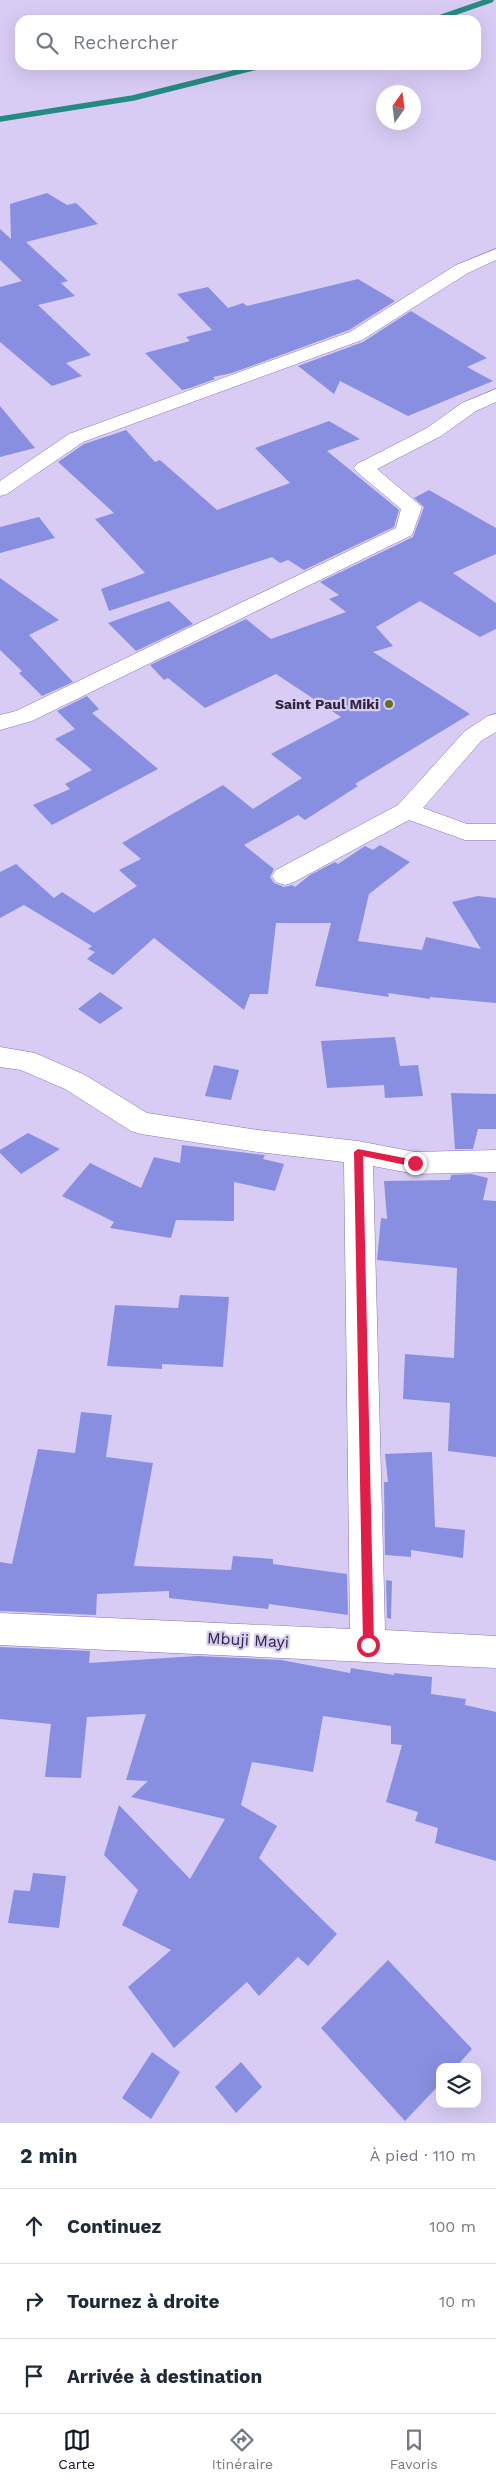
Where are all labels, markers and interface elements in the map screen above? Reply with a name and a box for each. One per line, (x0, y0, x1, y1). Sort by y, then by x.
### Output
search box (15, 15, 481, 70)
icon: search (33, 29, 61, 57)
text: Rechercher (73, 31, 178, 54)
north arrow (376, 85, 421, 130)
place label: Saint Paul Miki (275, 696, 379, 712)
marker: Saint Paul Miki (383, 698, 395, 710)
route end (404, 1152, 427, 1175)
street label: Mbuji Mayi (206, 1628, 290, 1652)
route start (357, 1634, 380, 1657)
map controls (436, 2063, 481, 2108)
button: layers (436, 2063, 481, 2108)
text: 2 min (20, 2143, 77, 2168)
text: À pied · 110 m (370, 2146, 476, 2165)
icon: ahead (20, 2212, 48, 2240)
text: Continuez (67, 2215, 161, 2238)
text: 100 m (429, 2217, 476, 2236)
icon: right (20, 2287, 48, 2315)
text: Tournez à droite (67, 2290, 219, 2313)
text: 10 m (439, 2292, 476, 2311)
icon: arrive (20, 2362, 48, 2390)
text: Arrivée à destination (67, 2365, 262, 2388)
tab: Carte (58, 2426, 95, 2472)
tab: Itinéraire (212, 2426, 273, 2472)
tab: Favoris (390, 2426, 438, 2472)

